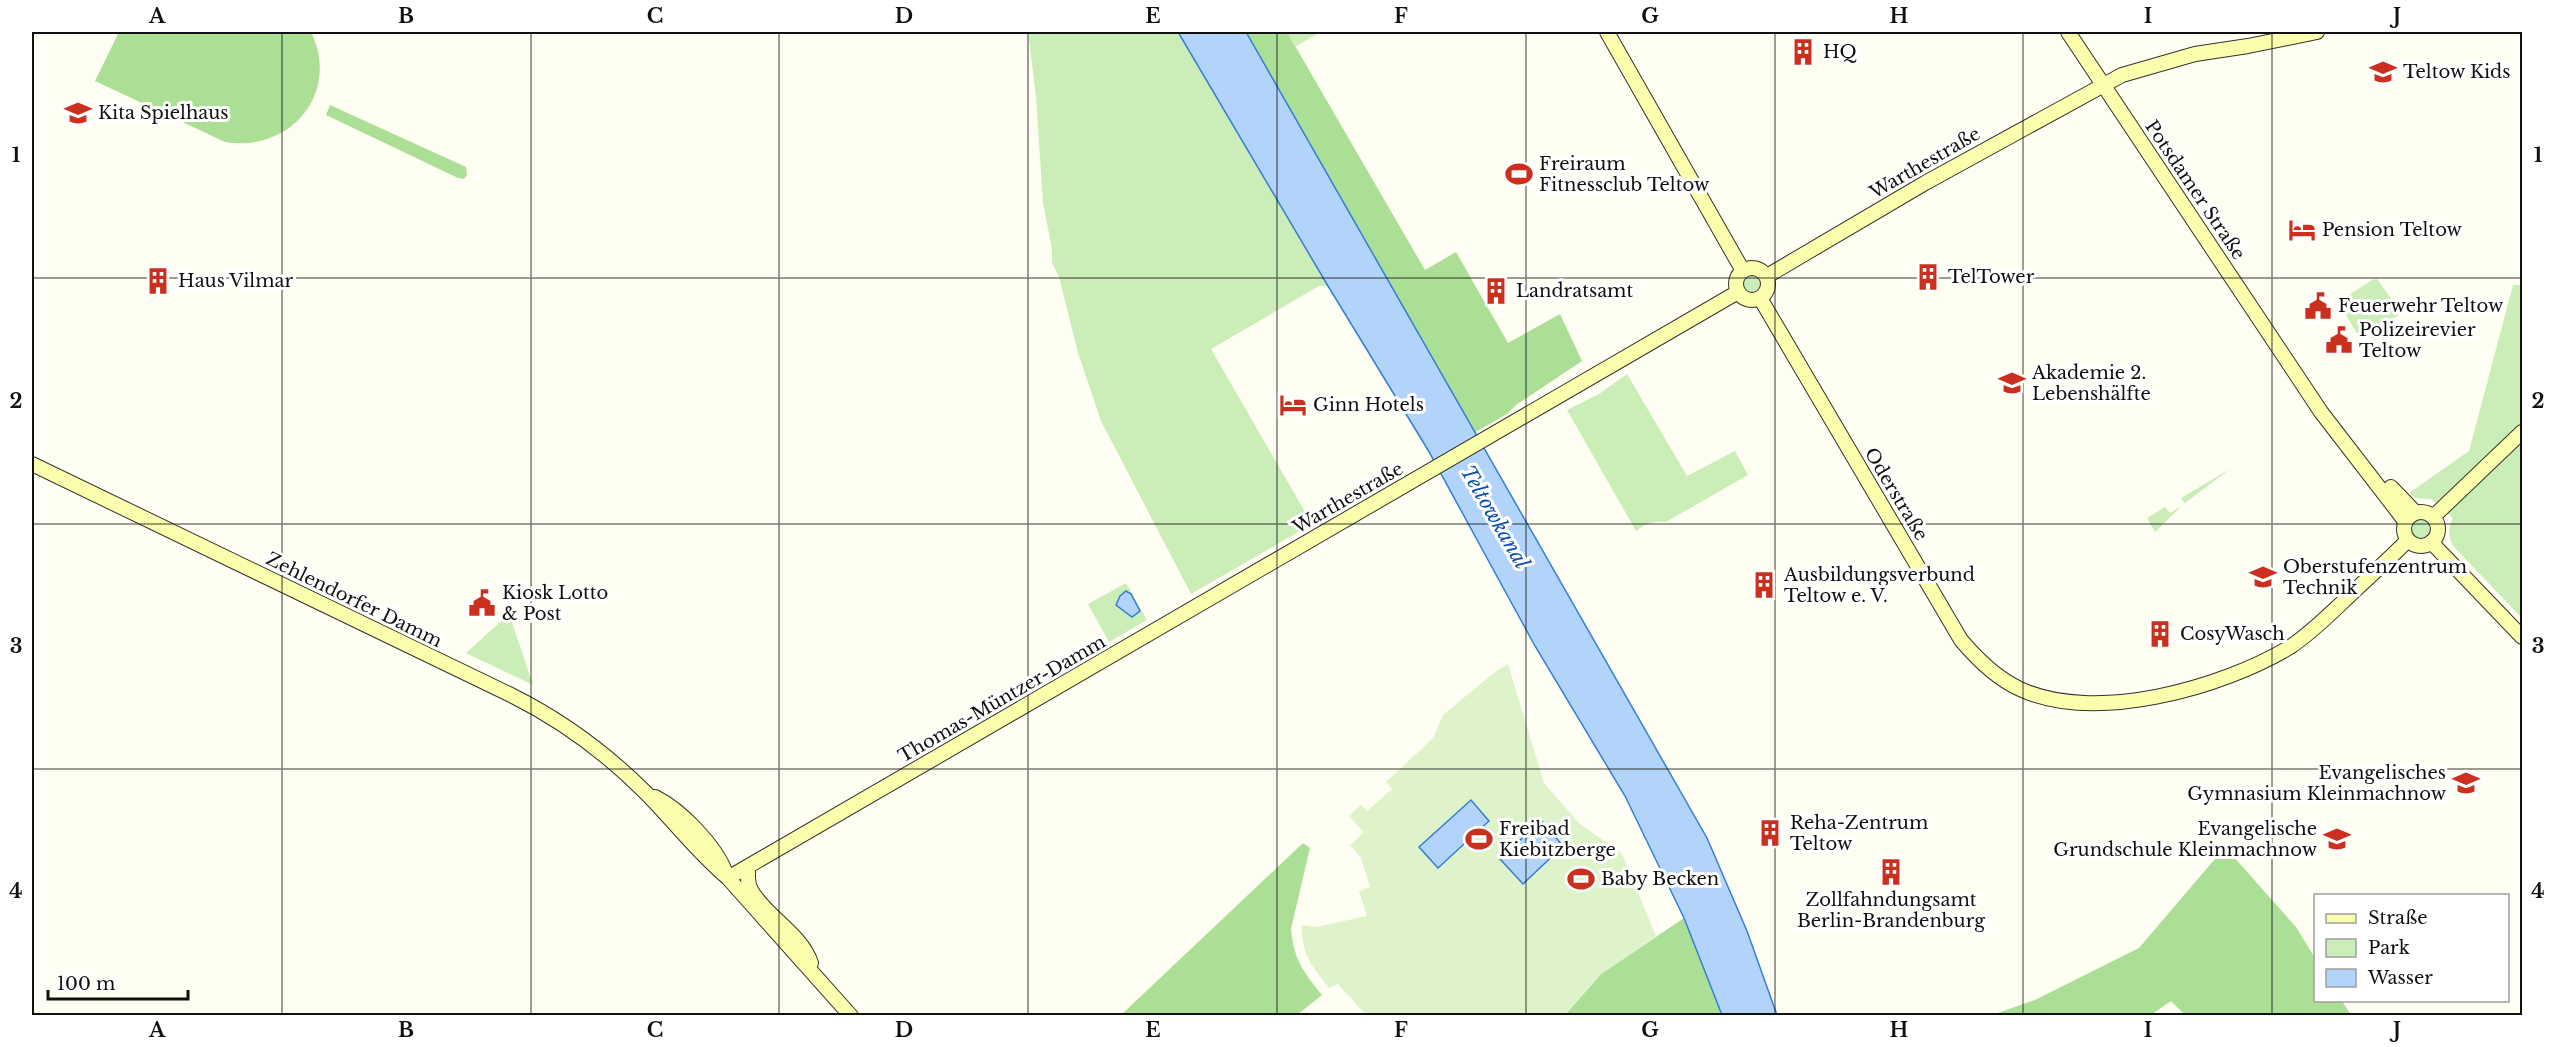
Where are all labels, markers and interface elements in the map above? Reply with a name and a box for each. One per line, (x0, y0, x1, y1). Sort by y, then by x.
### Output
text: A (148, 4, 166, 28)
text: B (398, 4, 414, 28)
text: C (647, 4, 663, 28)
text: D (895, 4, 913, 28)
text: E (1145, 4, 1161, 28)
text: F (1394, 4, 1408, 28)
text: G (1641, 4, 1659, 28)
text: H (1890, 4, 1909, 28)
text: I (2144, 4, 2152, 28)
text: J (2389, 4, 2401, 28)
building icon: HQ (1788, 37, 1818, 67)
place label: HQ (1823, 41, 1857, 63)
school or university icon: Teltow Kids (2368, 57, 2398, 87)
place label: Teltow Kids (2403, 61, 2510, 83)
school or university icon: Kita Spielhaus (63, 98, 93, 128)
place label: Kita Spielhaus (98, 102, 229, 124)
street label: Potsdamer Straße (2140, 116, 2250, 264)
street label: Warthestraße (1865, 123, 1984, 204)
text: 1 (12, 143, 21, 167)
text: 1 (2534, 143, 2543, 167)
place label: Freiraum Fitnessclub Teltow (1539, 153, 1710, 196)
sports icon: Freiraum Fitnessclub Teltow (1504, 159, 1534, 189)
hotel icon: Pension Teltow (2287, 215, 2317, 245)
place label: Pension Teltow (2322, 219, 2463, 241)
building icon: TelTower (1913, 262, 1943, 292)
building icon: Haus Vilmar (143, 266, 173, 296)
place label: TelTower (1948, 266, 2035, 288)
place label: Haus Vilmar (178, 270, 294, 292)
building icon: Landratsamt (1481, 276, 1511, 306)
place label: Landratsamt (1516, 280, 1633, 302)
public building icon: Feuerwehr Teltow (2303, 291, 2333, 321)
place label: Feuerwehr Teltow (2338, 295, 2504, 317)
place label: Polizeirevier Teltow (2359, 319, 2476, 362)
public building icon: Polizeirevier Teltow (2324, 325, 2354, 355)
place label: Akademie 2. Lebenshälfte (2031, 362, 2151, 405)
school or university icon: Akademie 2. Lebenshälfte (1997, 368, 2027, 398)
text: 2 (9, 389, 23, 413)
text: 2 (2531, 389, 2545, 413)
hotel icon: Ginn Hotels (1278, 390, 1308, 420)
place label: Ginn Hotels (1313, 394, 1424, 416)
street label: Oderstraße (1860, 444, 1932, 544)
street label: Warthestraße (1288, 458, 1407, 539)
water label: Teltowkanal (1456, 461, 1535, 574)
street label: Zehlendorfer Damm (263, 548, 445, 652)
place label: Oberstufenzentrum Technik (2283, 556, 2467, 599)
school or university icon: Oberstufenzentrum Technik (2248, 562, 2278, 592)
place label: Ausbildungsverbund Teltow e. V. (1783, 564, 1975, 607)
building icon: Ausbildungsverbund Teltow e. V. (1749, 570, 1779, 600)
place label: Kiosk Lotto & Post (502, 582, 608, 625)
public building icon: Kiosk Lotto & Post (467, 588, 497, 618)
building icon: CosyWasch (2145, 619, 2175, 649)
place label: CosyWasch (2180, 623, 2285, 645)
street label: Thomas-Müntzer-Damm (894, 631, 1110, 767)
text: 3 (10, 634, 22, 658)
text: 3 (2532, 634, 2544, 658)
place label: Evangelisches Gymnasium Kleinmachnow (2187, 762, 2447, 805)
school or university icon: Evangelisches Gymnasium Kleinmachnow (2451, 768, 2481, 798)
place label: Reha-Zentrum Teltow (1790, 812, 1928, 855)
place label: Freibad Kiebitzberge (1499, 818, 1616, 861)
building icon: Reha-Zentrum Teltow (1755, 818, 1785, 848)
place label: Evangelische Grundschule Kleinmachnow (2053, 818, 2318, 861)
sports icon: Freibad Kiebitzberge (1464, 824, 1494, 854)
school or university icon: Evangelische Grundschule Kleinmachnow (2322, 824, 2352, 854)
building icon: Zollfahndungsamt Berlin-Brandenburg (1876, 857, 1906, 887)
sports icon: Baby Becken (1566, 864, 1596, 894)
place label: Baby Becken (1601, 868, 1719, 890)
text: 4 (9, 879, 23, 903)
text: 4 (2531, 879, 2545, 903)
place label: Zollfahndungsamt Berlin-Brandenburg (1797, 889, 1985, 932)
legend (2314, 894, 2509, 1002)
text: Straße (2368, 907, 2428, 929)
text: Park (2368, 937, 2410, 959)
scale bar (48, 963, 188, 1001)
text: Wasser (2367, 967, 2433, 989)
text: 100 m (57, 973, 115, 995)
text: A (148, 1018, 166, 1042)
text: B (398, 1018, 414, 1042)
text: C (647, 1018, 663, 1042)
text: D (895, 1018, 913, 1042)
text: E (1145, 1018, 1161, 1042)
text: F (1394, 1018, 1408, 1042)
text: G (1641, 1018, 1659, 1042)
text: H (1890, 1018, 1909, 1042)
text: I (2144, 1018, 2152, 1042)
text: J (2389, 1018, 2401, 1042)

